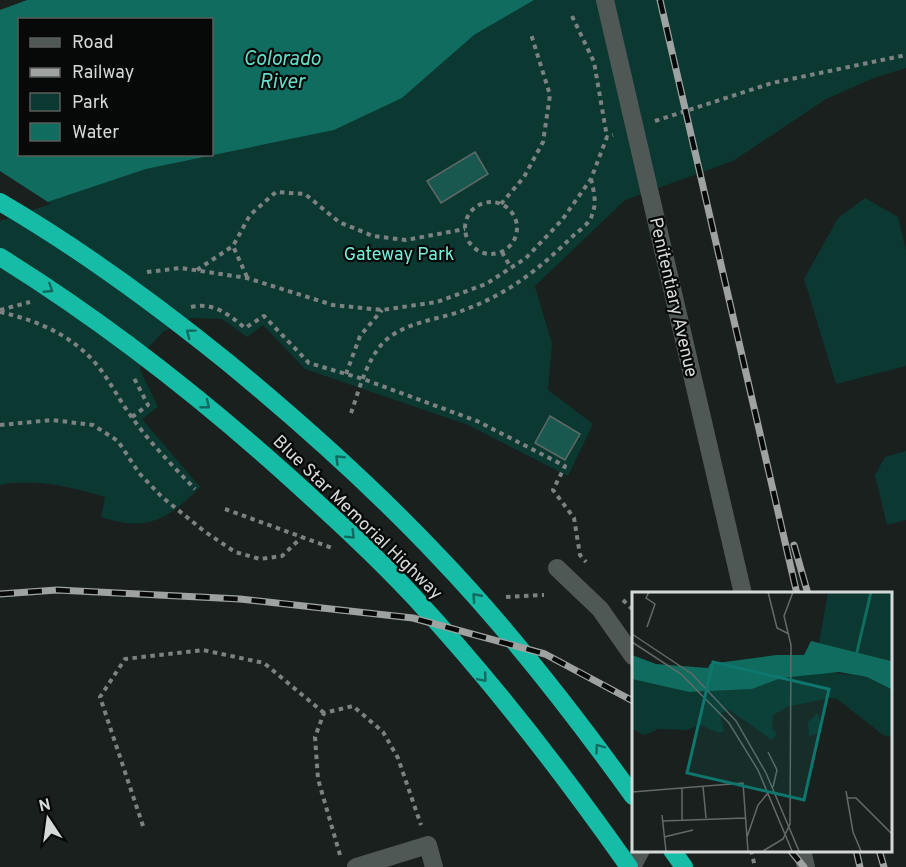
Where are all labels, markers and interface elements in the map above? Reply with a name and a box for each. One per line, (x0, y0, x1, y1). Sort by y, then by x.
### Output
legend (18, 18, 213, 156)
text: Road (72, 32, 114, 55)
water label: Colorado River (243, 47, 321, 96)
text: Railway (72, 62, 134, 85)
text: Park (72, 92, 109, 115)
text: Water (72, 122, 119, 145)
street label: Penitentiary Avenue (643, 215, 702, 380)
park label: Gateway Park (344, 244, 454, 267)
one-way arrow (42, 282, 53, 293)
one-way arrow (186, 329, 197, 340)
one-way arrow (199, 398, 210, 409)
street label: Blue Star Memorial Highway (267, 431, 447, 605)
one-way arrow (335, 455, 346, 466)
one-way arrow (345, 528, 355, 539)
inset map (632, 592, 891, 852)
one-way arrow (472, 594, 483, 604)
one-way arrow (476, 671, 487, 682)
one-way arrow (595, 744, 606, 755)
north arrow (18, 789, 78, 849)
text: N (37, 795, 53, 817)

